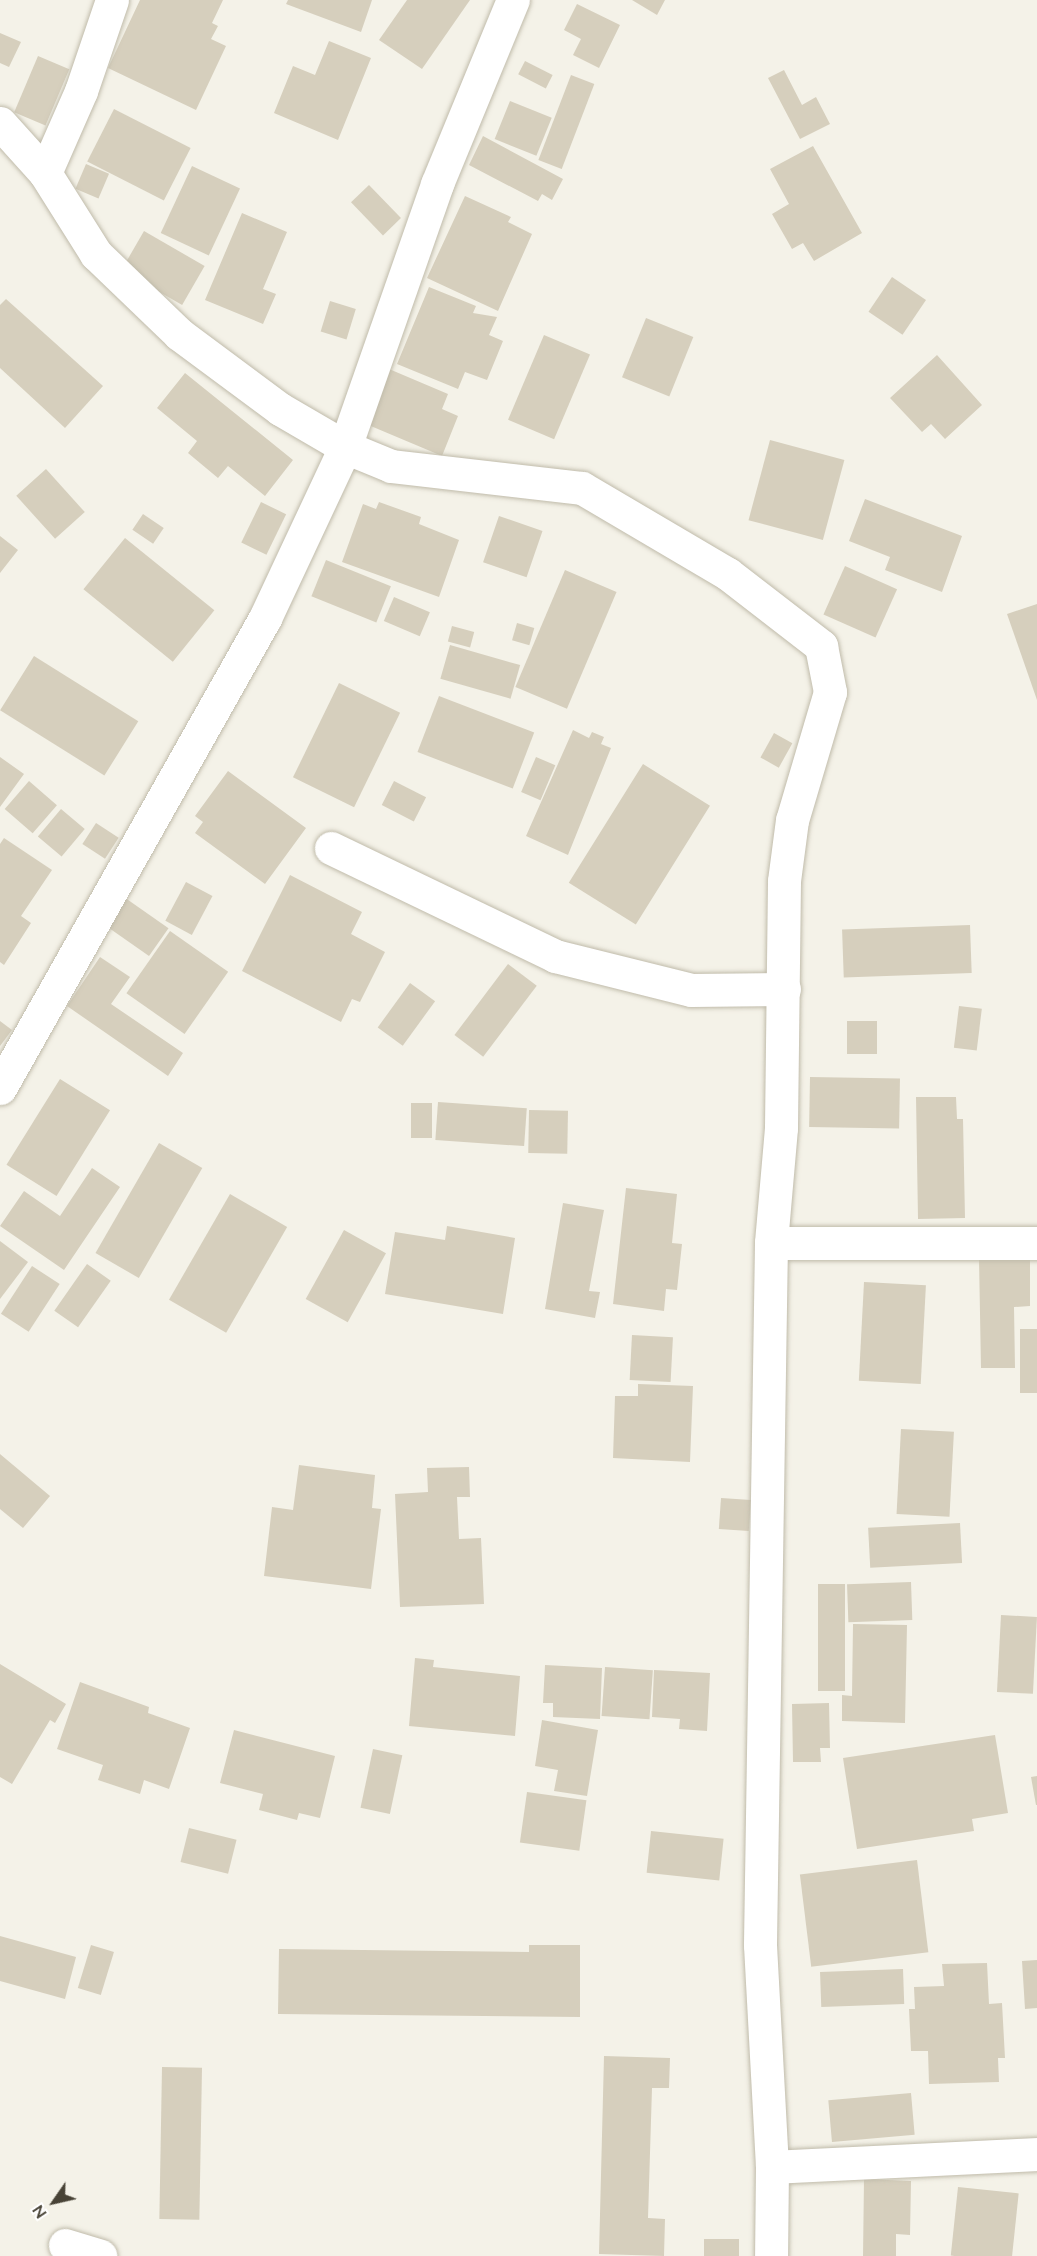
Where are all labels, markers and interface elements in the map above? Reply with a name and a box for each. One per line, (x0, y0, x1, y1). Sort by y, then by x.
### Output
north arrow (24, 2172, 84, 2232)
text: N (27, 2201, 51, 2223)

